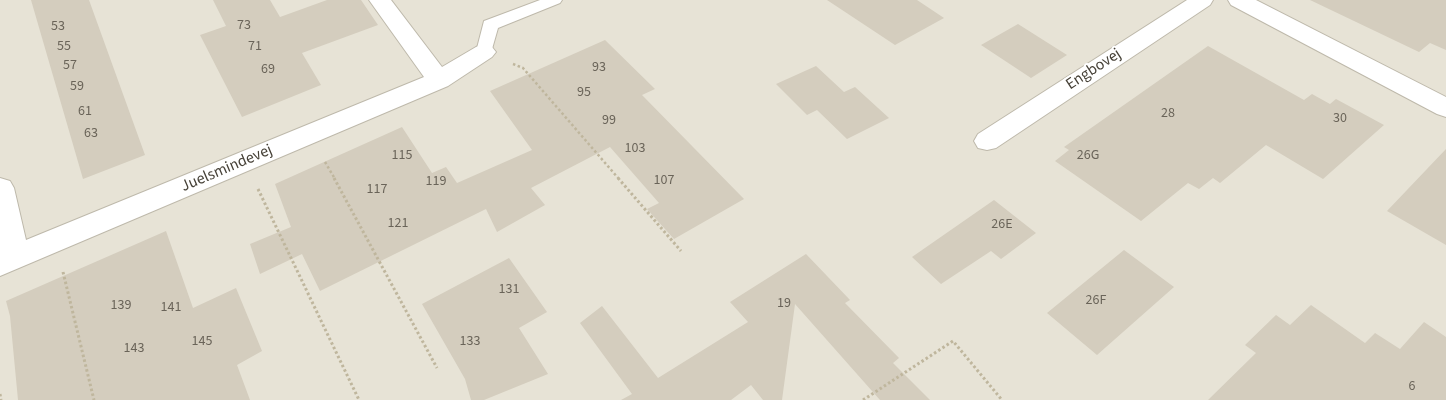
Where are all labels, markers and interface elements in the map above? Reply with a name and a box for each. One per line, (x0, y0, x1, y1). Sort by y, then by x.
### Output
house number: 73 (237, 18, 251, 34)
house number: 53 (51, 19, 65, 35)
house number: 55 (57, 39, 71, 55)
house number: 71 (248, 39, 262, 55)
street label: Engbovej (1063, 45, 1125, 95)
house number: 57 (63, 58, 77, 74)
house number: 93 (592, 60, 606, 76)
house number: 69 (261, 62, 275, 78)
house number: 59 (70, 79, 84, 95)
house number: 95 (577, 85, 591, 101)
house number: 61 (78, 104, 92, 120)
house number: 28 (1161, 106, 1175, 122)
house number: 30 (1333, 111, 1347, 127)
house number: 99 (602, 113, 616, 129)
house number: 63 (84, 126, 98, 142)
street label: Juelsmindevej (178, 141, 276, 197)
house number: 103 (625, 141, 645, 157)
house number: 115 (392, 148, 412, 164)
house number: 26G (1077, 148, 1099, 164)
house number: 107 (654, 173, 674, 189)
house number: 119 (426, 174, 446, 190)
house number: 117 (367, 182, 387, 198)
house number: 121 (388, 216, 408, 232)
house number: 26E (991, 217, 1013, 233)
house number: 131 (499, 282, 519, 298)
house number: 26F (1086, 293, 1106, 309)
house number: 19 (777, 296, 791, 312)
house number: 139 (111, 298, 131, 314)
house number: 141 (161, 300, 181, 316)
house number: 145 (192, 334, 212, 350)
house number: 133 (460, 334, 480, 350)
house number: 143 (124, 341, 144, 357)
house number: 6 (1409, 379, 1415, 395)

